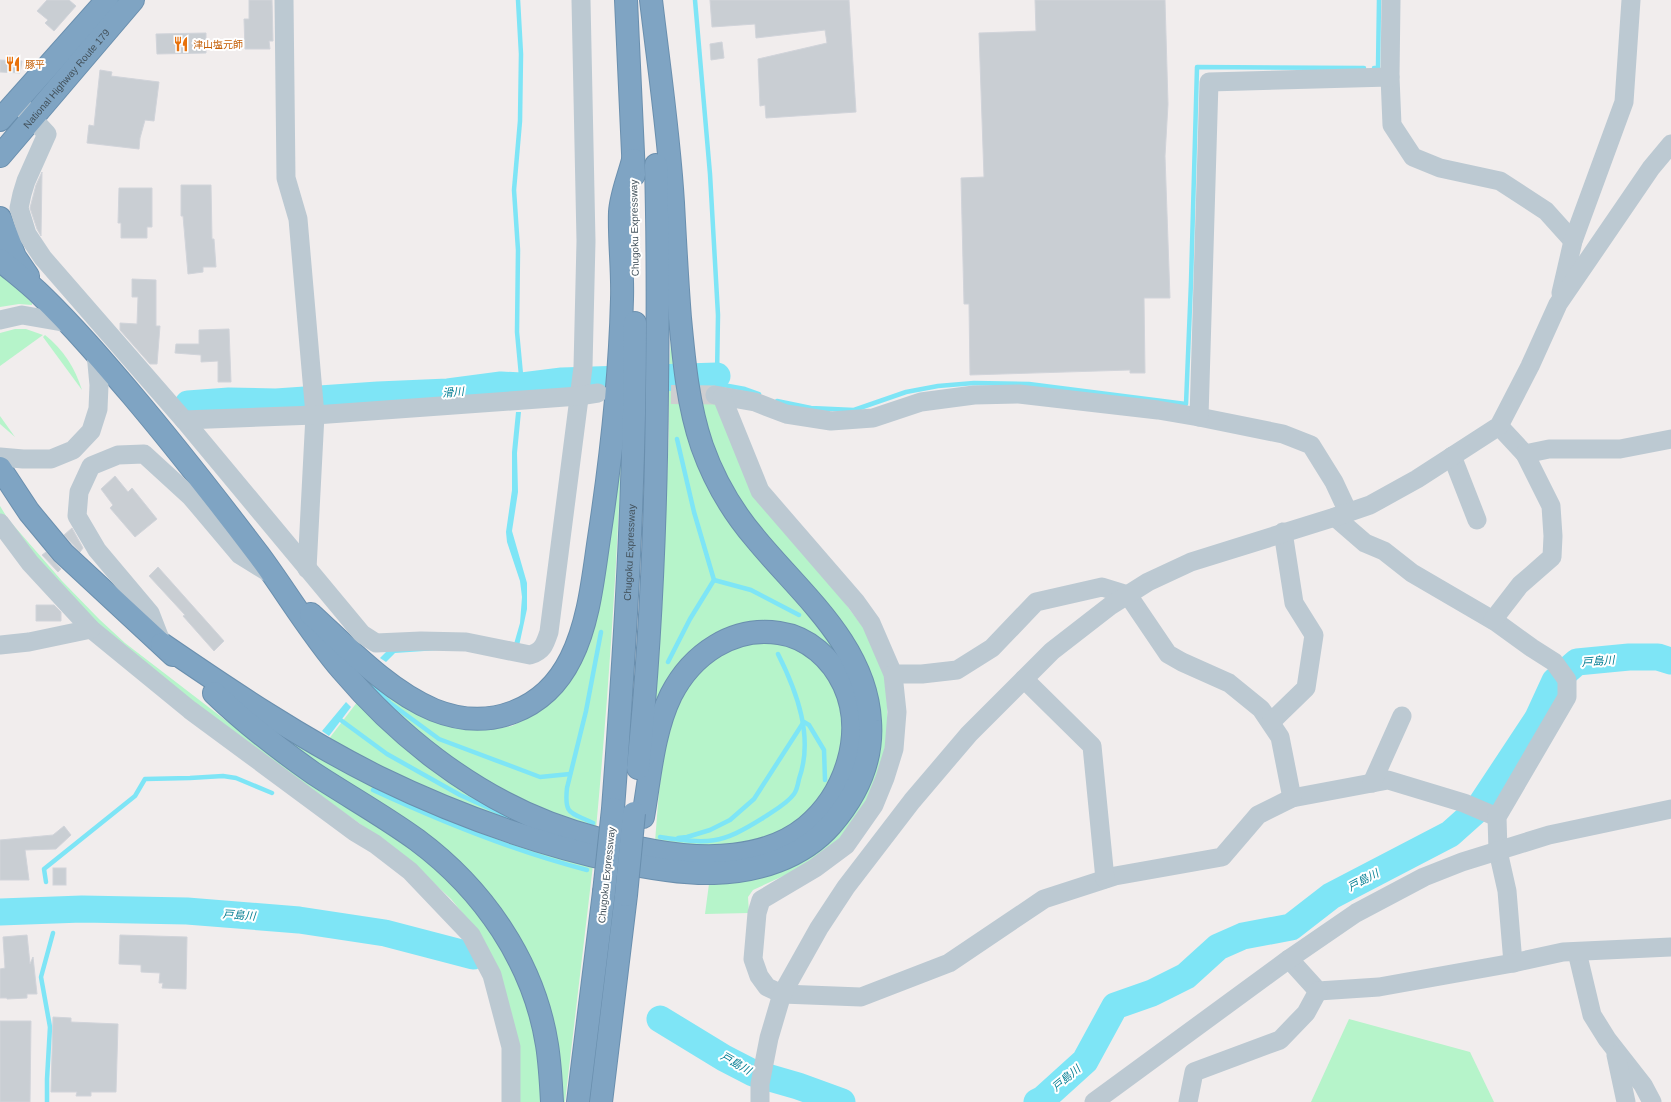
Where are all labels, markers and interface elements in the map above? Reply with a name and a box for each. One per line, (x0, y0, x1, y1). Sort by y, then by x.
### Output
street label: National Highway Route 179 (21, 27, 112, 131)
restaurant icon: 津山塩元師 (172, 35, 190, 53)
place label: 津山塩元師 (193, 39, 243, 50)
restaurant icon: 豚平 (4, 55, 22, 73)
place label: 豚平 (25, 59, 45, 70)
street label: Chugoku Expressway (628, 180, 641, 276)
water label: 滑川 (442, 385, 465, 399)
street label: Chugoku Expressway (622, 504, 637, 601)
water label: 戸島川 (1581, 654, 1616, 668)
street label: Chugoku Expressway (596, 826, 617, 924)
water label: 戸島川 (1346, 866, 1381, 893)
water label: 戸島川 (222, 908, 257, 922)
water label: 戸島川 (719, 1050, 754, 1077)
water label: 戸島川 (1050, 1062, 1083, 1093)

